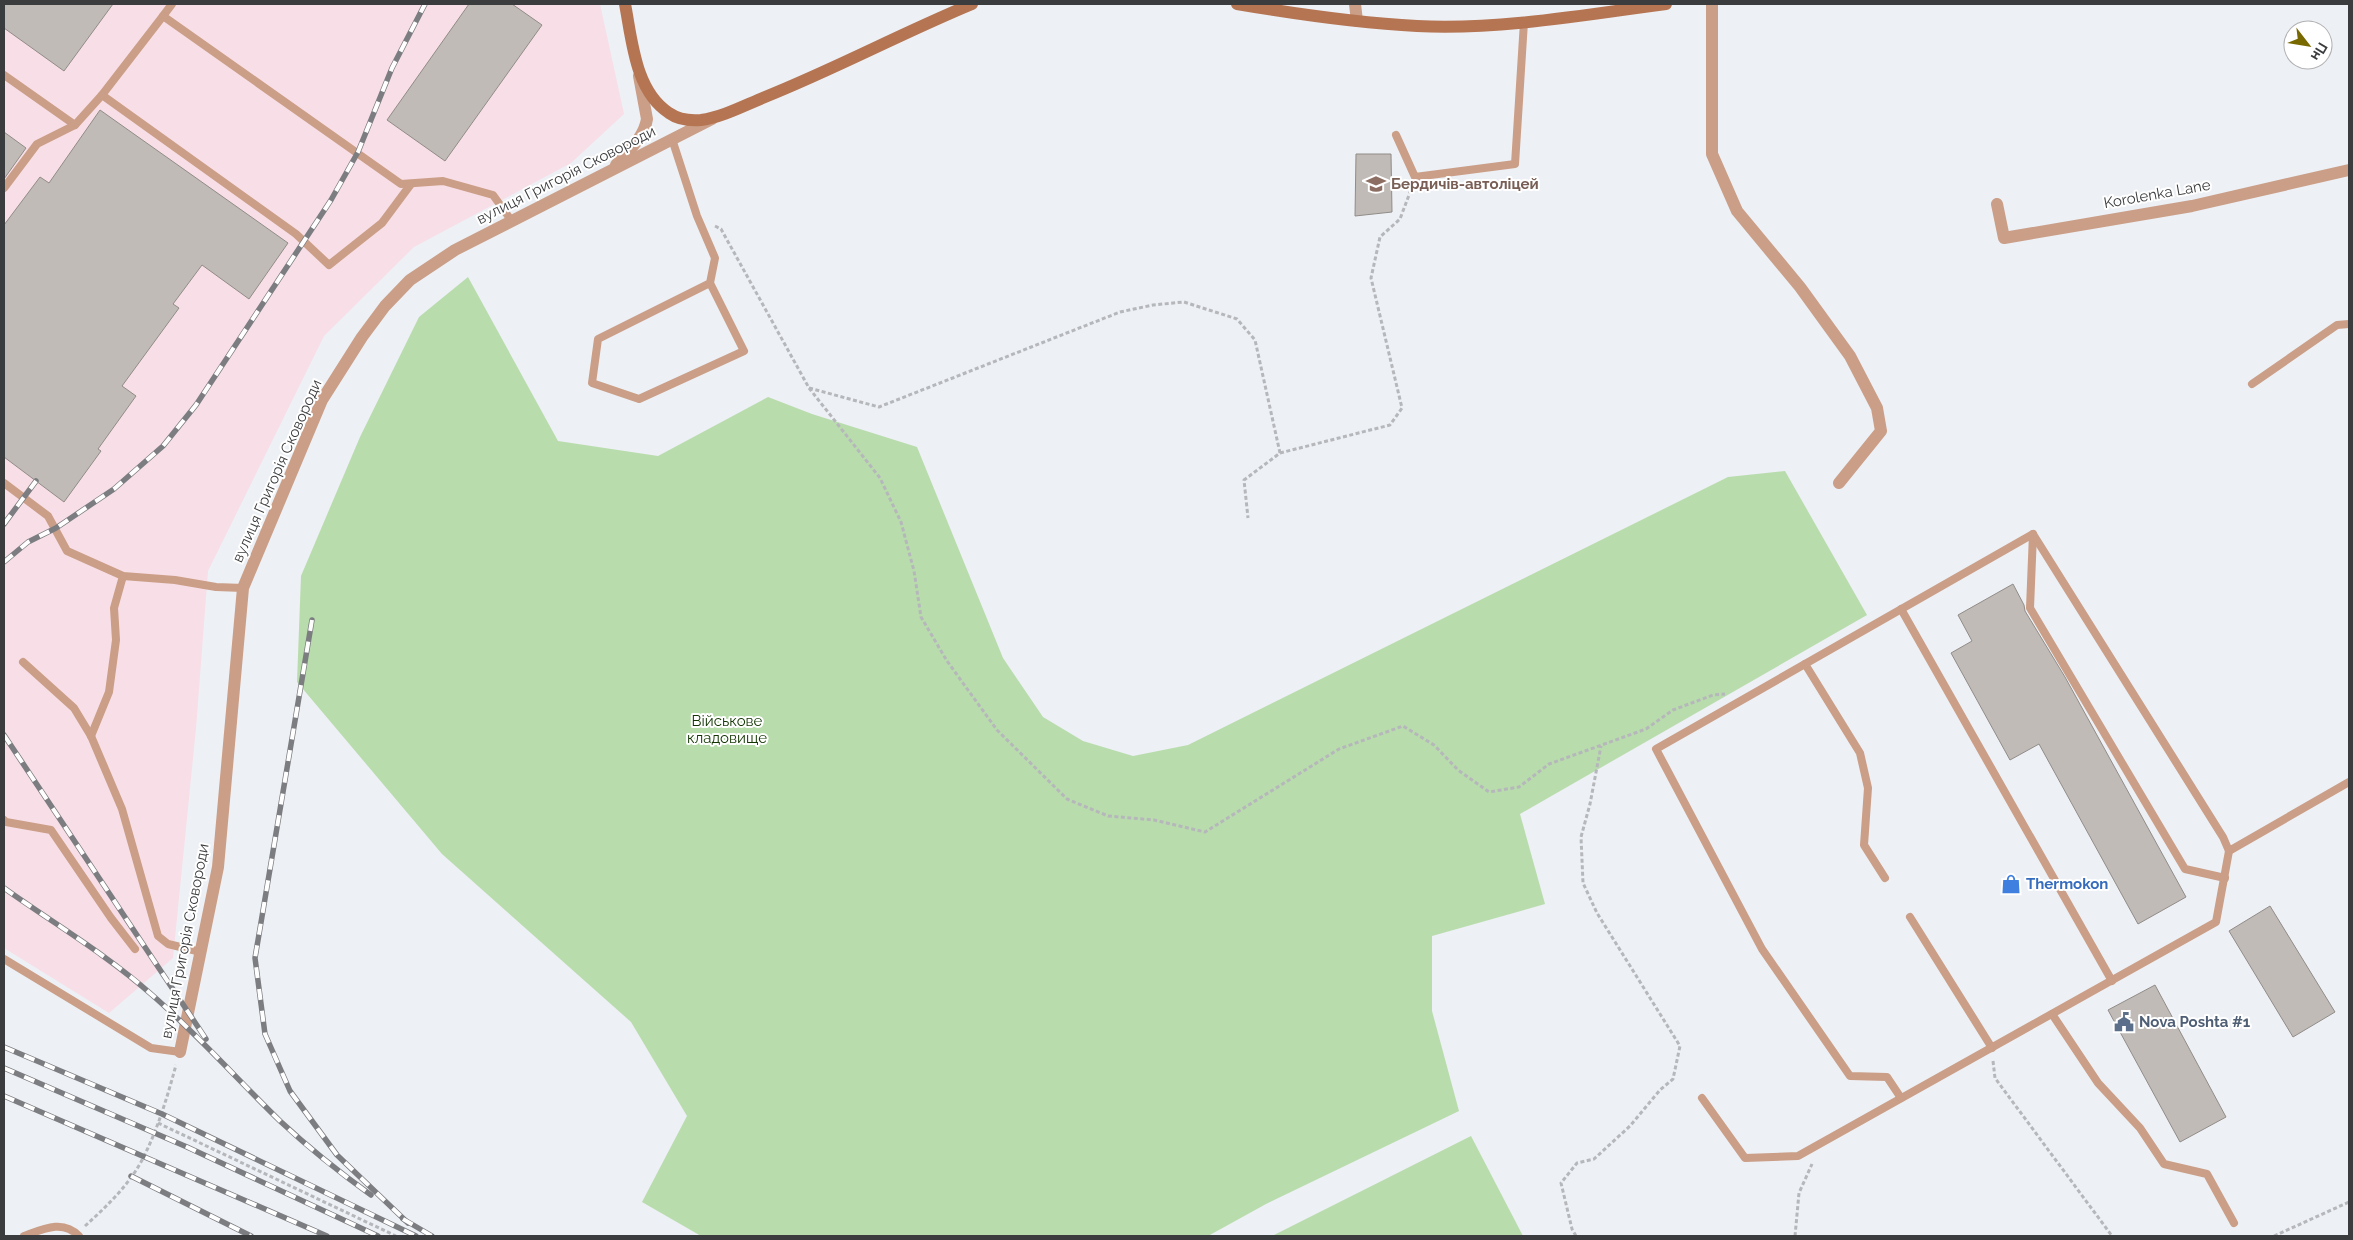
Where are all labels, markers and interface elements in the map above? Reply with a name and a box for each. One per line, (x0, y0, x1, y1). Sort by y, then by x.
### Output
north arrow (2283, 20, 2333, 70)
text: Пн (2307, 40, 2331, 64)
street label: вулиця Григорія Сковороди (474, 122, 658, 228)
school or university icon: Бердичів-автоліцей (1365, 173, 1387, 195)
place label: Бердичів-автоліцей (1391, 175, 1539, 193)
street label: Korolenka Lane (2102, 176, 2212, 212)
street label: вулиця Григорія Сковороди (228, 377, 326, 565)
park label: Військове кладовище (687, 712, 767, 747)
street label: вулиця Григорія Сковороди (157, 842, 213, 1040)
shop icon: Thermokon (2000, 873, 2022, 895)
place label: Thermokon (2026, 875, 2108, 893)
public building icon: Nova Poshta #1 (2113, 1011, 2135, 1033)
place label: Nova Poshta #1 (2139, 1013, 2251, 1031)

